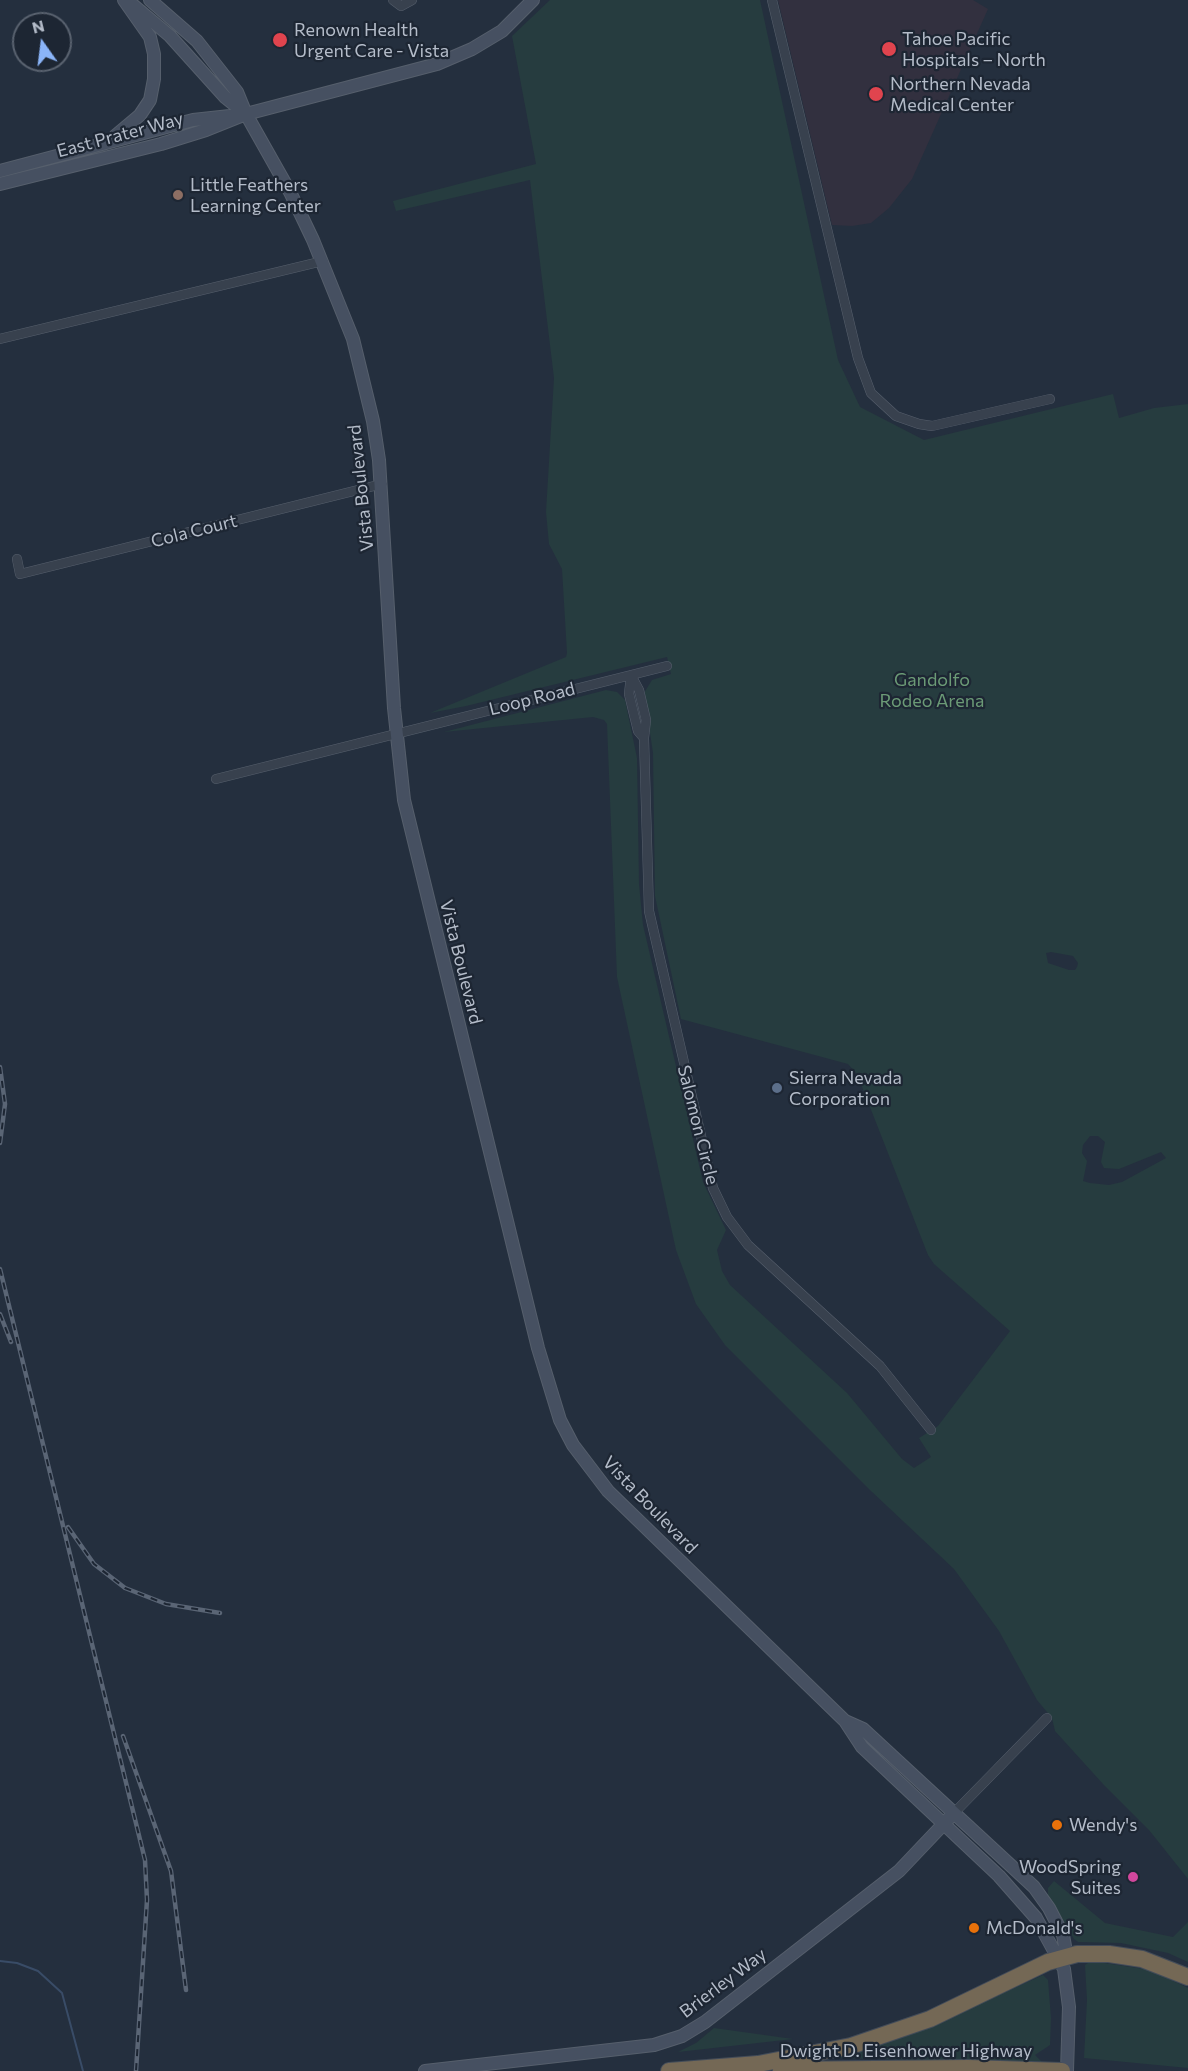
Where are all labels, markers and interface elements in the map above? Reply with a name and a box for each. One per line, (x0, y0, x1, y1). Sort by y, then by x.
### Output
north arrow (12, 12, 72, 72)
text: N (30, 15, 46, 37)
place label: Renown Health Urgent Care - Vista (294, 19, 449, 62)
place label: Tahoe Pacific Hospitals – North (902, 28, 1046, 70)
marker: Renown Health Urgent Care - Vista (271, 31, 289, 49)
marker: Tahoe Pacific Hospitals – North (880, 40, 898, 58)
place label: Northern Nevada Medical Center (890, 73, 1031, 116)
marker: Northern Nevada Medical Center (867, 85, 885, 103)
street label: East Prater Way (54, 108, 186, 162)
place label: Little Feathers Learning Center (190, 174, 321, 216)
marker: Little Feathers Learning Center (171, 188, 185, 202)
street label: Vista Boulevard (344, 424, 378, 552)
street label: Cola Court (149, 510, 239, 552)
park label: Gandolfo Rodeo Arena (880, 669, 984, 712)
street label: Loop Road (487, 678, 577, 720)
street label: Vista Boulevard (435, 898, 487, 1026)
street label: Salomon Circle (673, 1063, 723, 1187)
place label: Sierra Nevada Corporation (789, 1067, 902, 1110)
marker: Sierra Nevada Corporation (770, 1081, 784, 1095)
street label: Vista Boulevard (598, 1452, 702, 1558)
place label: Wendy's (1069, 1814, 1137, 1836)
marker: Wendy's (1050, 1818, 1064, 1832)
place label: WoodSpring Suites (1019, 1856, 1121, 1898)
marker: WoodSpring Suites (1126, 1870, 1140, 1884)
place label: McDonald's (986, 1917, 1083, 1939)
marker: McDonald's (967, 1921, 981, 1935)
street label: Brierley Way (676, 1943, 770, 2023)
street label: Dwight D. Eisenhower Highway (780, 2040, 1032, 2062)

